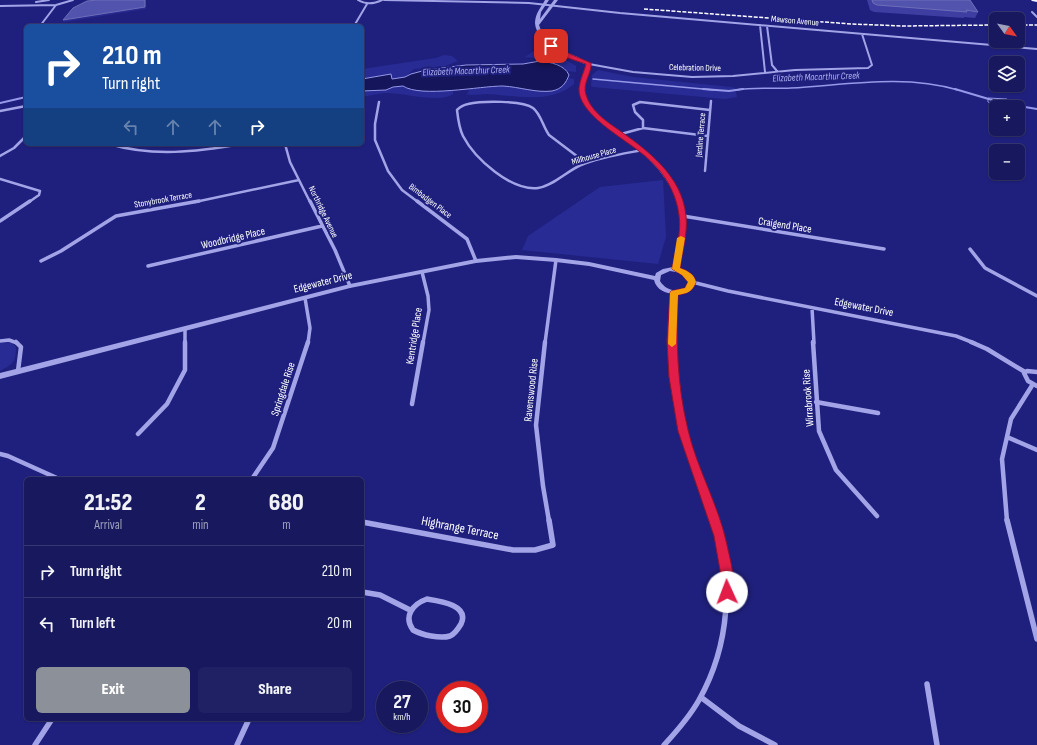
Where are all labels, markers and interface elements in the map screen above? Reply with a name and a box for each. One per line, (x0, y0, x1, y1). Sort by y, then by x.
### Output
north arrow (989, 12, 1025, 48)
map controls (989, 12, 1025, 180)
street label: Mawson Avenue (771, 13, 820, 29)
pin (534, 29, 568, 63)
icon: arrive (540, 35, 562, 57)
text: 210 m (102, 39, 162, 72)
icon: right (36, 40, 88, 92)
button: layers (989, 56, 1025, 92)
street label: Celebration Drive (669, 62, 721, 74)
water label: Elizabeth Macarthur Creek (422, 63, 510, 79)
water label: Elizabeth Macarthur Creek (772, 69, 860, 85)
text: Turn right (102, 73, 160, 94)
button: + (989, 100, 1025, 136)
street label: Jardine Terrace (693, 112, 708, 159)
icon: left (120, 116, 142, 138)
icon: ahead (162, 116, 184, 138)
icon: ahead (204, 116, 226, 138)
icon: right (246, 116, 268, 138)
street label: Millhouse Place (570, 144, 618, 168)
button: − (989, 144, 1025, 180)
street label: Bimbadgen Place (406, 181, 454, 221)
street label: Northridge Avenue (306, 184, 340, 240)
street label: Stonybrook Terrace (133, 189, 193, 210)
street label: Craigend Place (757, 214, 813, 236)
street label: Woodbridge Place (200, 224, 266, 252)
street label: Edgewater Drive (292, 268, 354, 296)
street label: Edgewater Drive (833, 295, 895, 319)
street label: Kentridge Place (403, 307, 425, 365)
street label: Ravenswood Rise (521, 358, 541, 422)
street label: Springdale Rise (268, 360, 298, 418)
street label: Wirrabrook Rise (800, 369, 816, 427)
text: 21:52 (84, 488, 132, 517)
text: 2 (195, 488, 206, 517)
text: 680 (269, 488, 304, 517)
street label: Highrange Terrace (420, 513, 500, 543)
text: Arrival (94, 517, 122, 533)
text: min (192, 517, 209, 533)
text: m (282, 517, 290, 533)
icon: right (36, 561, 58, 583)
text: Turn right (70, 562, 122, 581)
text: 210 m (322, 562, 352, 581)
position arrow (706, 571, 748, 613)
icon: left (36, 613, 58, 635)
text: Turn left (70, 614, 115, 633)
text: 20 m (327, 614, 352, 633)
button: Exit (36, 667, 190, 713)
button: Share (198, 667, 352, 713)
speed limit sign: 30 (436, 681, 488, 733)
text: 27 (393, 690, 411, 714)
text: km/h (393, 711, 411, 723)

